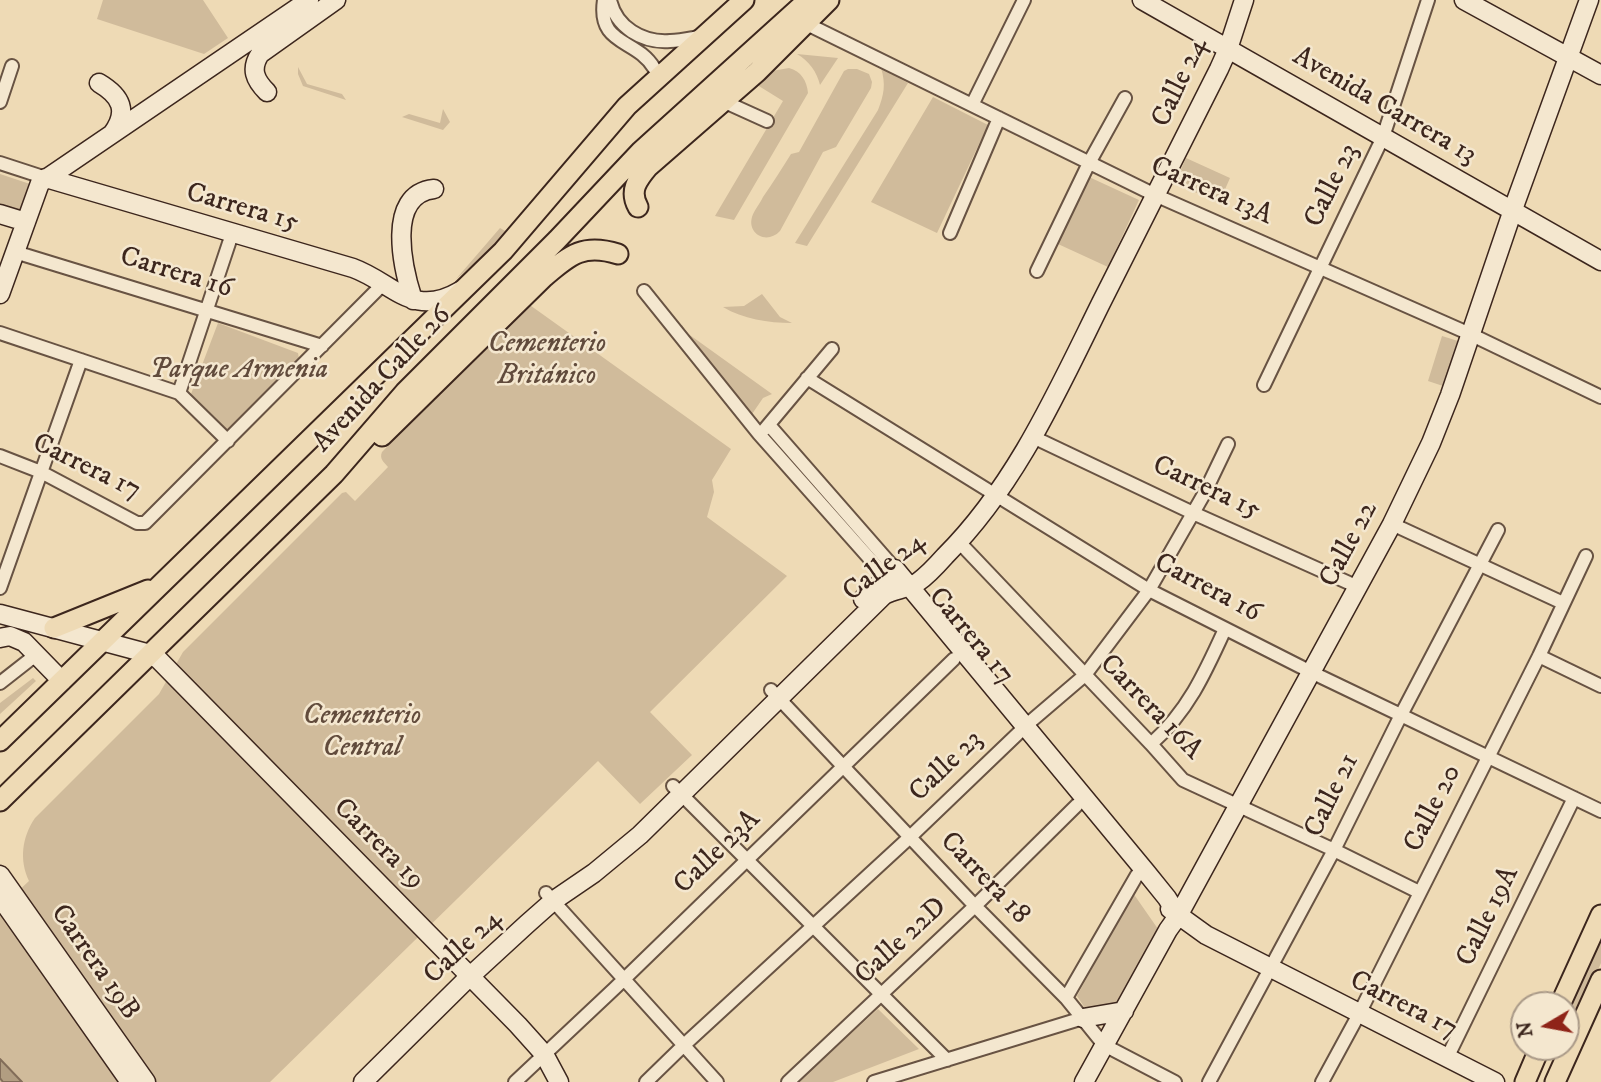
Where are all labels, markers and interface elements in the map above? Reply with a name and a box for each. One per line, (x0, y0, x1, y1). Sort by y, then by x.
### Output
street label: Calle 24 (1146, 33, 1216, 133)
street label: Avenida Carrera 13 (1286, 41, 1482, 173)
street label: Calle 23 (1298, 139, 1368, 233)
street label: Carrera 13A (1145, 150, 1277, 234)
street label: Carrera 15 (182, 177, 302, 241)
street label: Carrera 16 (116, 241, 236, 307)
street label: Avenida Calle 26 (307, 300, 459, 460)
park label: Cementerio Británico (488, 328, 606, 394)
park label: Parque Armenia (150, 354, 328, 388)
street label: Carrera 17 (26, 427, 146, 509)
street label: Carrera 15 (1147, 449, 1265, 529)
street label: Calle 22 (1313, 496, 1387, 594)
street label: Calle 24 (837, 526, 933, 610)
street label: Carrera 16 (1148, 547, 1266, 631)
street label: Carrera 17 (920, 582, 1020, 692)
street label: Carrera 16A (1091, 648, 1209, 768)
park label: Cementerio Central (303, 700, 421, 766)
street label: Calle 23 (903, 724, 991, 810)
street label: Calle 21 (1298, 749, 1368, 843)
street label: Calle 20 (1398, 760, 1470, 858)
street label: Carrera 19 (325, 792, 431, 898)
street label: Calle 23A (668, 804, 768, 902)
street label: Carrera 18 (932, 826, 1036, 932)
street label: Calle 19A (1450, 862, 1528, 972)
street label: Calle 22D (849, 891, 955, 993)
street label: Carrera 19B (42, 899, 146, 1027)
street label: Calle 24 (418, 903, 510, 993)
street label: Carrera 17 (1344, 965, 1462, 1047)
north arrow (1510, 991, 1580, 1061)
text: N (1513, 1020, 1538, 1039)

